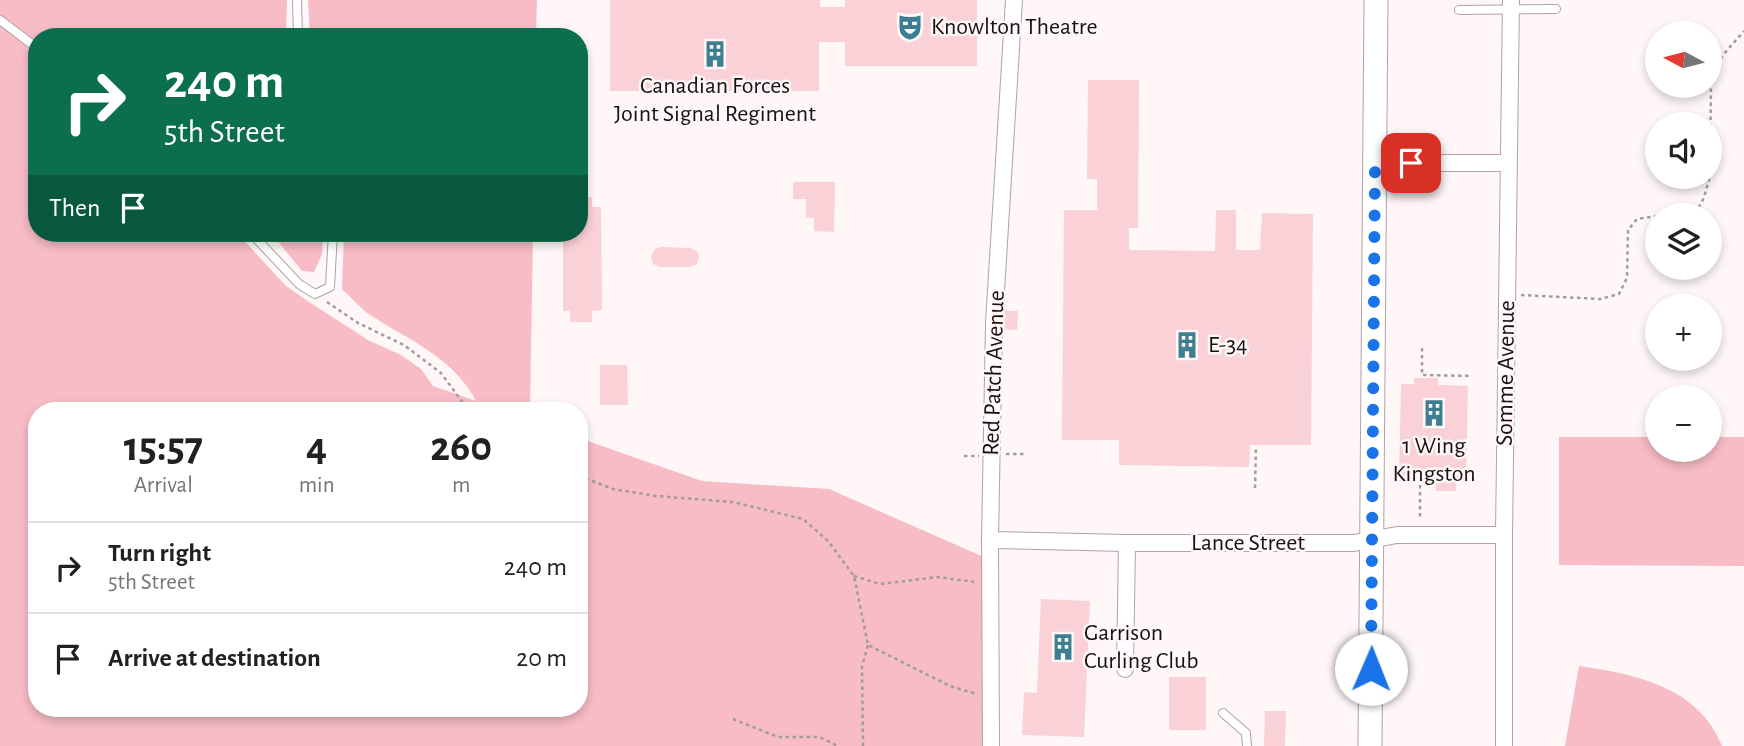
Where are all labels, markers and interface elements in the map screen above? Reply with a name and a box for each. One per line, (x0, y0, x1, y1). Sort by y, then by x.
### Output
theatre icon: Knowlton Theatre (895, 12, 925, 42)
place label: Knowlton Theatre (931, 15, 1098, 39)
north arrow (1645, 21, 1722, 98)
map controls (1645, 21, 1722, 462)
building icon: Canadian Forces Joint Signal Regiment (700, 39, 730, 69)
icon: right (49, 56, 140, 147)
text: 240 m (164, 58, 284, 107)
place label: Canadian Forces Joint Signal Regiment (614, 74, 816, 126)
button: sound (1645, 112, 1722, 189)
text: 5th Street (164, 116, 285, 148)
pin (1381, 133, 1441, 193)
icon: arrive (1392, 144, 1430, 182)
icon: arrive (114, 189, 152, 227)
text: Then (49, 195, 100, 221)
button: layers (1645, 203, 1722, 280)
street label: Red Patch Avenue (979, 290, 1009, 456)
button: + (1645, 294, 1722, 371)
street label: Somme Avenue (1493, 300, 1519, 446)
building icon: E-34 (1172, 330, 1202, 360)
place label: E-34 (1208, 333, 1248, 357)
button: − (1645, 385, 1722, 462)
building icon: 1 Wing Kingston (1419, 398, 1449, 428)
text: 15:57 (124, 426, 203, 468)
text: 4 (306, 426, 327, 468)
text: 260 (430, 426, 492, 468)
place label: 1 Wing Kingston (1392, 434, 1476, 486)
text: Arrival (134, 474, 193, 497)
text: min (299, 474, 335, 497)
text: m (452, 474, 470, 497)
street label: Lance Street (1191, 531, 1305, 555)
text: Turn right (108, 540, 211, 566)
icon: right (49, 549, 87, 587)
text: 240 m (504, 554, 567, 580)
text: 5th Street (108, 571, 195, 594)
place label: Garrison Curling Club (1084, 621, 1199, 673)
building icon: Garrison Curling Club (1048, 632, 1078, 662)
position arrow (1334, 632, 1408, 706)
icon: arrive (49, 640, 87, 678)
text: Arrive at destination (108, 645, 321, 671)
text: 20 m (516, 645, 567, 671)

